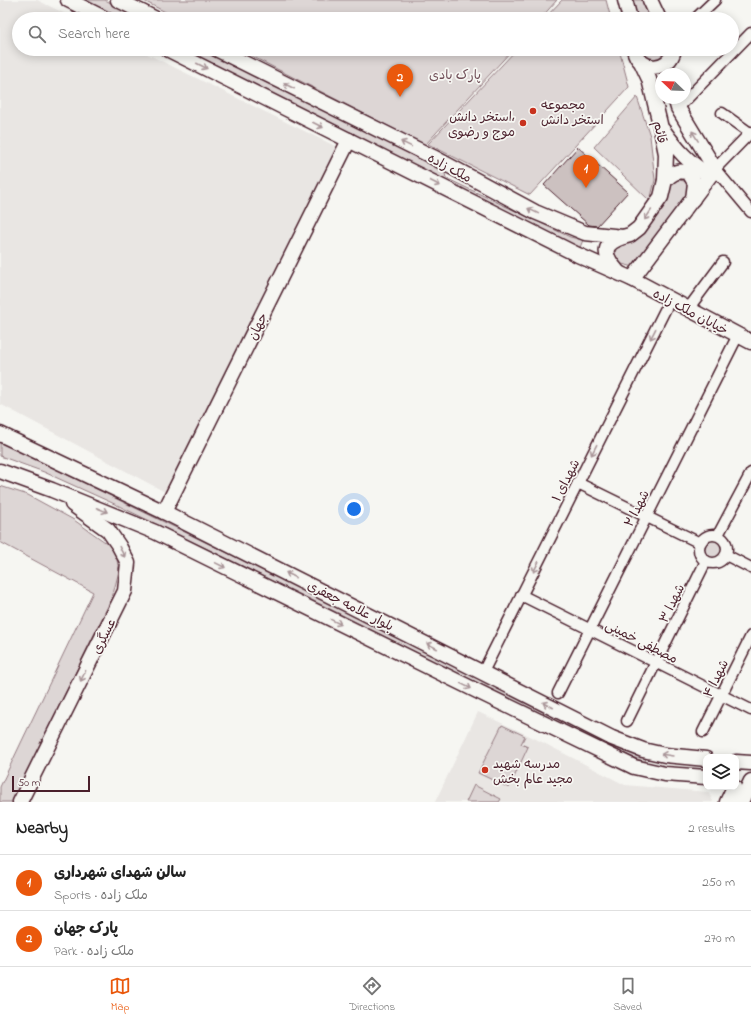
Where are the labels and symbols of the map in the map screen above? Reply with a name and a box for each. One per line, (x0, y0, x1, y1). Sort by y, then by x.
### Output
one-way arrow (196, 63, 208, 71)
pin: 2 (387, 64, 413, 97)
park label: پارک بادی (429, 66, 481, 85)
north arrow (655, 68, 691, 104)
one-way arrow (283, 82, 295, 89)
place label: مجموعه استخر دانش (541, 96, 604, 130)
marker: مجموعه استخر دانش (528, 106, 538, 116)
place label: استخر دانش، موج و رضوی (448, 108, 515, 142)
marker: استخر دانش، موج و رضوی (518, 118, 528, 128)
street label: قائم (648, 119, 671, 145)
one-way arrow (312, 122, 324, 129)
one-way arrow (691, 131, 699, 142)
one-way arrow (400, 139, 412, 147)
street label: ملک زاده (424, 149, 475, 188)
pin: 1 (573, 155, 599, 188)
one-way arrow (428, 180, 440, 187)
one-way arrow (527, 207, 539, 214)
one-way arrow (644, 209, 652, 221)
street label: خیابان ملک زاده (649, 284, 731, 340)
street label: جهان (244, 310, 273, 344)
one-way arrow (649, 328, 656, 340)
one-way arrow (590, 444, 597, 456)
street label: شهدای ۱ (548, 456, 585, 505)
street label: شهدا ۲ (620, 487, 655, 531)
your location (344, 499, 364, 519)
one-way arrow (95, 507, 107, 515)
one-way arrow (119, 546, 127, 558)
one-way arrow (532, 560, 539, 572)
one-way arrow (213, 562, 225, 569)
one-way arrow (285, 571, 297, 578)
street label: بلوار علامه جعفری (304, 576, 397, 636)
street label: شهدا ۳ (655, 581, 690, 626)
street label: عسگری (88, 616, 121, 658)
street label: مصطفی خمینی (602, 616, 681, 669)
one-way arrow (330, 619, 342, 626)
one-way arrow (426, 642, 438, 649)
street label: شهدا ۴ (699, 656, 734, 701)
one-way arrow (79, 670, 86, 682)
one-way arrow (459, 683, 471, 690)
one-way arrow (542, 701, 554, 709)
one-way arrow (661, 751, 674, 759)
place label: مدرسه شهید مجید عالم بخش (493, 755, 573, 789)
marker: مدرسه شهید مجید عالم بخش (480, 765, 490, 775)
scale bar (12, 774, 90, 793)

